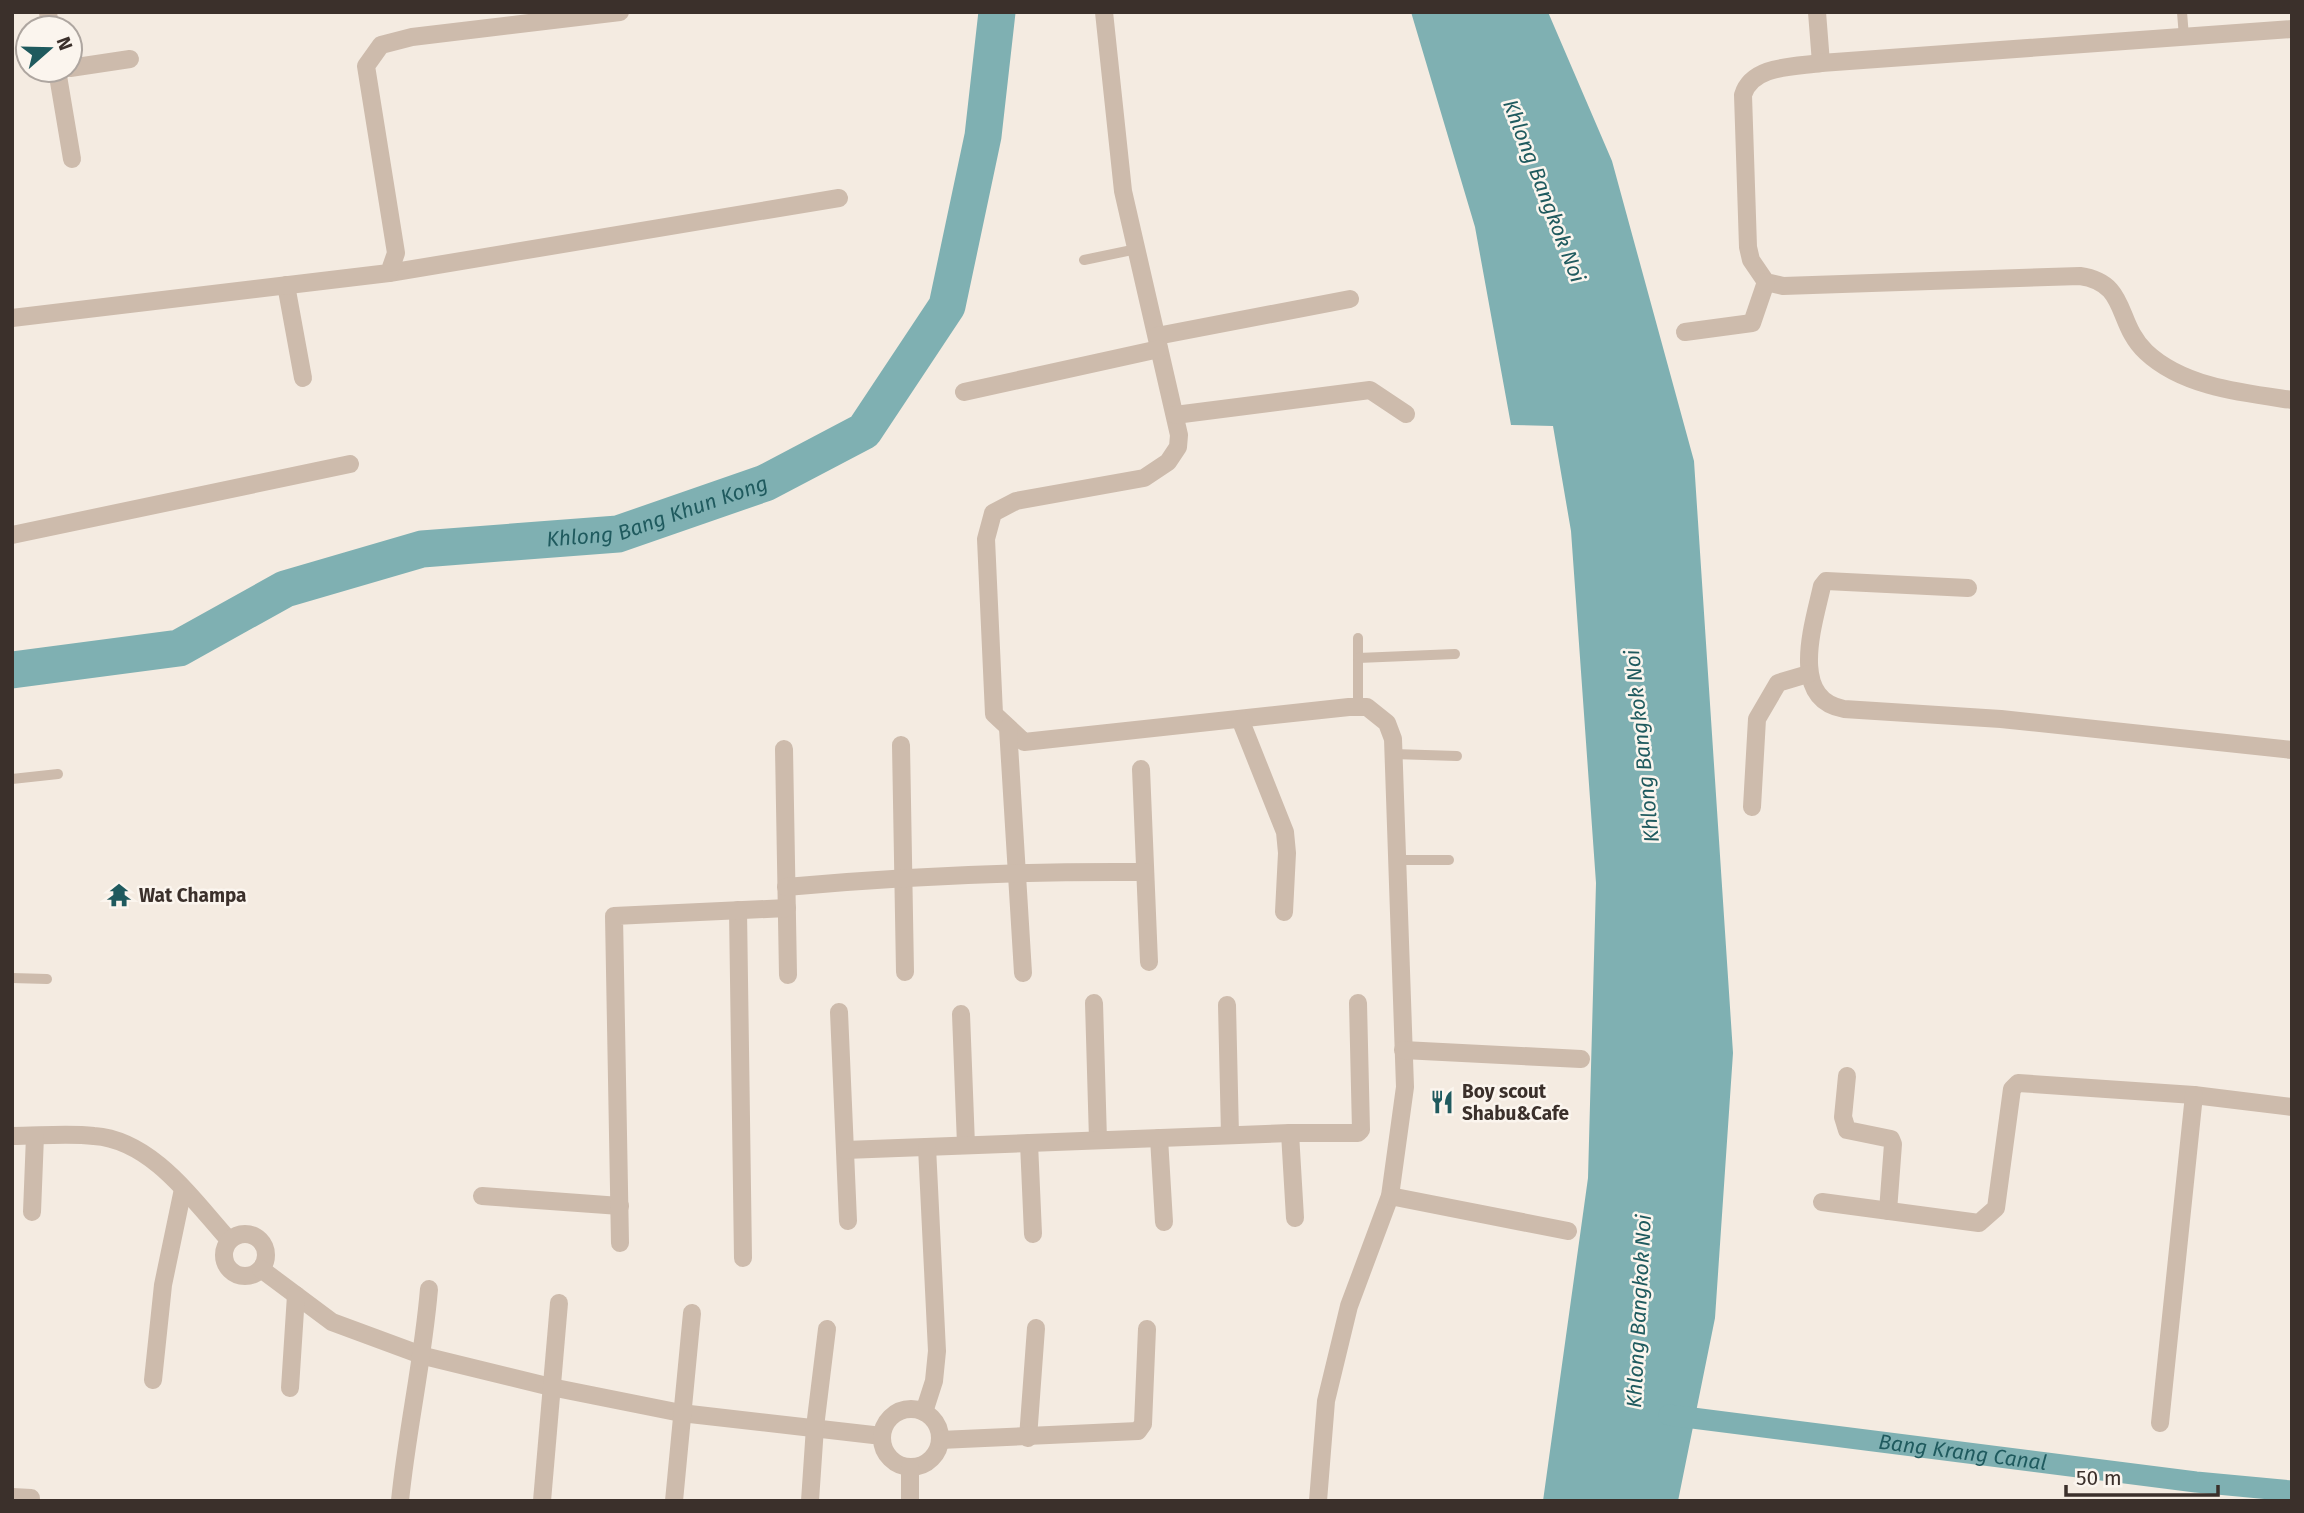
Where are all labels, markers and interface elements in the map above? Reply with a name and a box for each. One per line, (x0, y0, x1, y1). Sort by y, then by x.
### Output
north arrow (14, 14, 84, 84)
text: N (52, 33, 77, 53)
water label: Khlong Bangkok Noi (1497, 96, 1591, 286)
water label: Khlong Bang Khun Kong (545, 470, 771, 552)
water label: Khlong Bangkok Noi (1619, 648, 1665, 844)
temple icon: Wat Champa (105, 881, 133, 909)
place label: Wat Champa (139, 884, 247, 907)
place label: Boy scout Shabu&Cafe (1462, 1080, 1569, 1125)
restaurant icon: Boy scout Shabu&Cafe (1428, 1088, 1456, 1116)
water label: Khlong Bangkok Noi (1621, 1213, 1657, 1409)
water label: Bang Krang Canal (1877, 1429, 2048, 1476)
scale bar (2066, 1454, 2218, 1498)
text: 50 m (2076, 1465, 2122, 1491)

